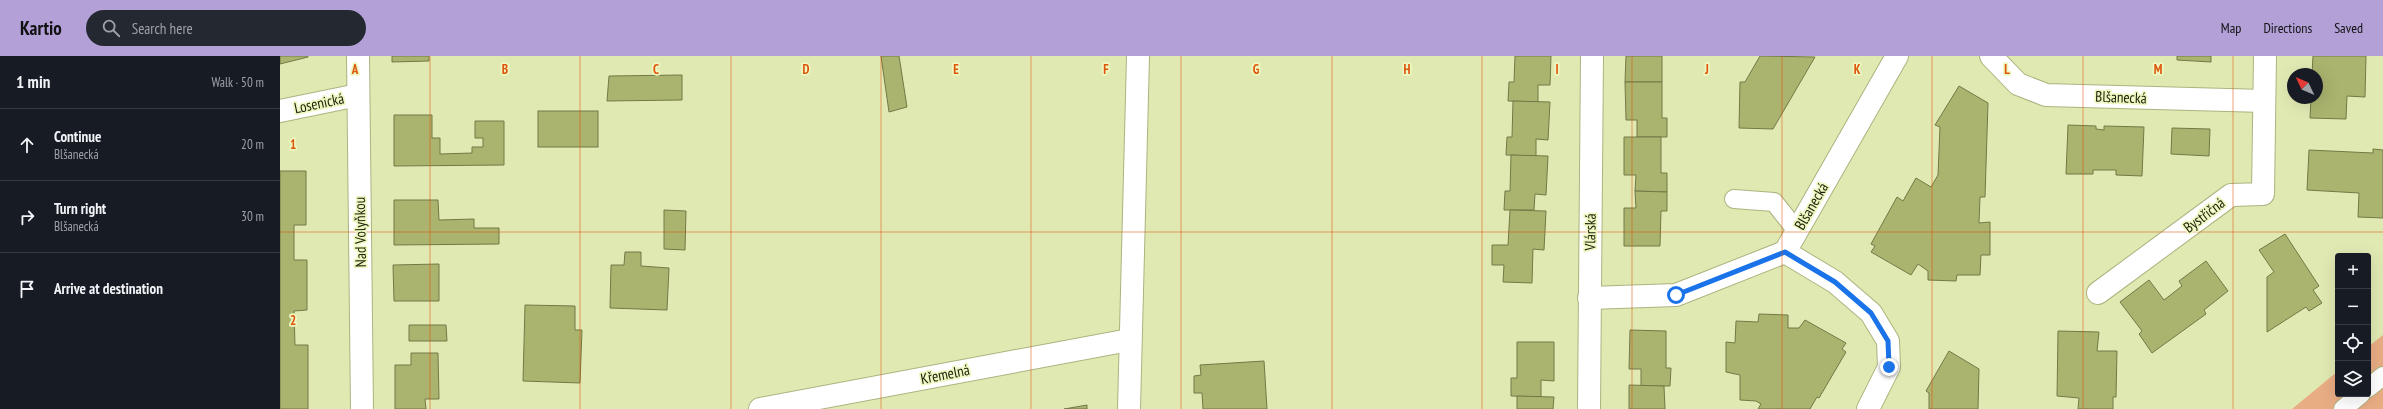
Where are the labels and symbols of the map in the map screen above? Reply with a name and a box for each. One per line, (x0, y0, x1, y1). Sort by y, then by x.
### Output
text: A (351, 61, 359, 78)
text: B (502, 61, 508, 78)
text: C (653, 61, 659, 78)
text: D (803, 61, 810, 78)
text: E (953, 61, 959, 78)
text: F (1103, 61, 1109, 78)
text: G (1253, 61, 1260, 78)
text: H (1404, 61, 1411, 78)
text: I (1555, 61, 1559, 78)
text: J (1704, 61, 1709, 78)
text: K (1854, 61, 1861, 78)
text: L (2004, 61, 2010, 78)
text: M (2154, 61, 2163, 78)
north arrow (2287, 68, 2323, 104)
street label: Blšanecká (2095, 87, 2147, 107)
street label: Losenická (292, 88, 346, 118)
text: 1 (290, 136, 296, 153)
street label: Blšanecká (1790, 179, 1832, 233)
street label: Bystřičná (2179, 193, 2229, 237)
street label: Nad Volyňkou (350, 197, 370, 267)
street label: Vlárská (1580, 213, 1600, 252)
route start (1667, 286, 1685, 304)
text: 2 (290, 312, 296, 329)
route end (1880, 358, 1898, 376)
street label: Křemelná (919, 360, 971, 388)

